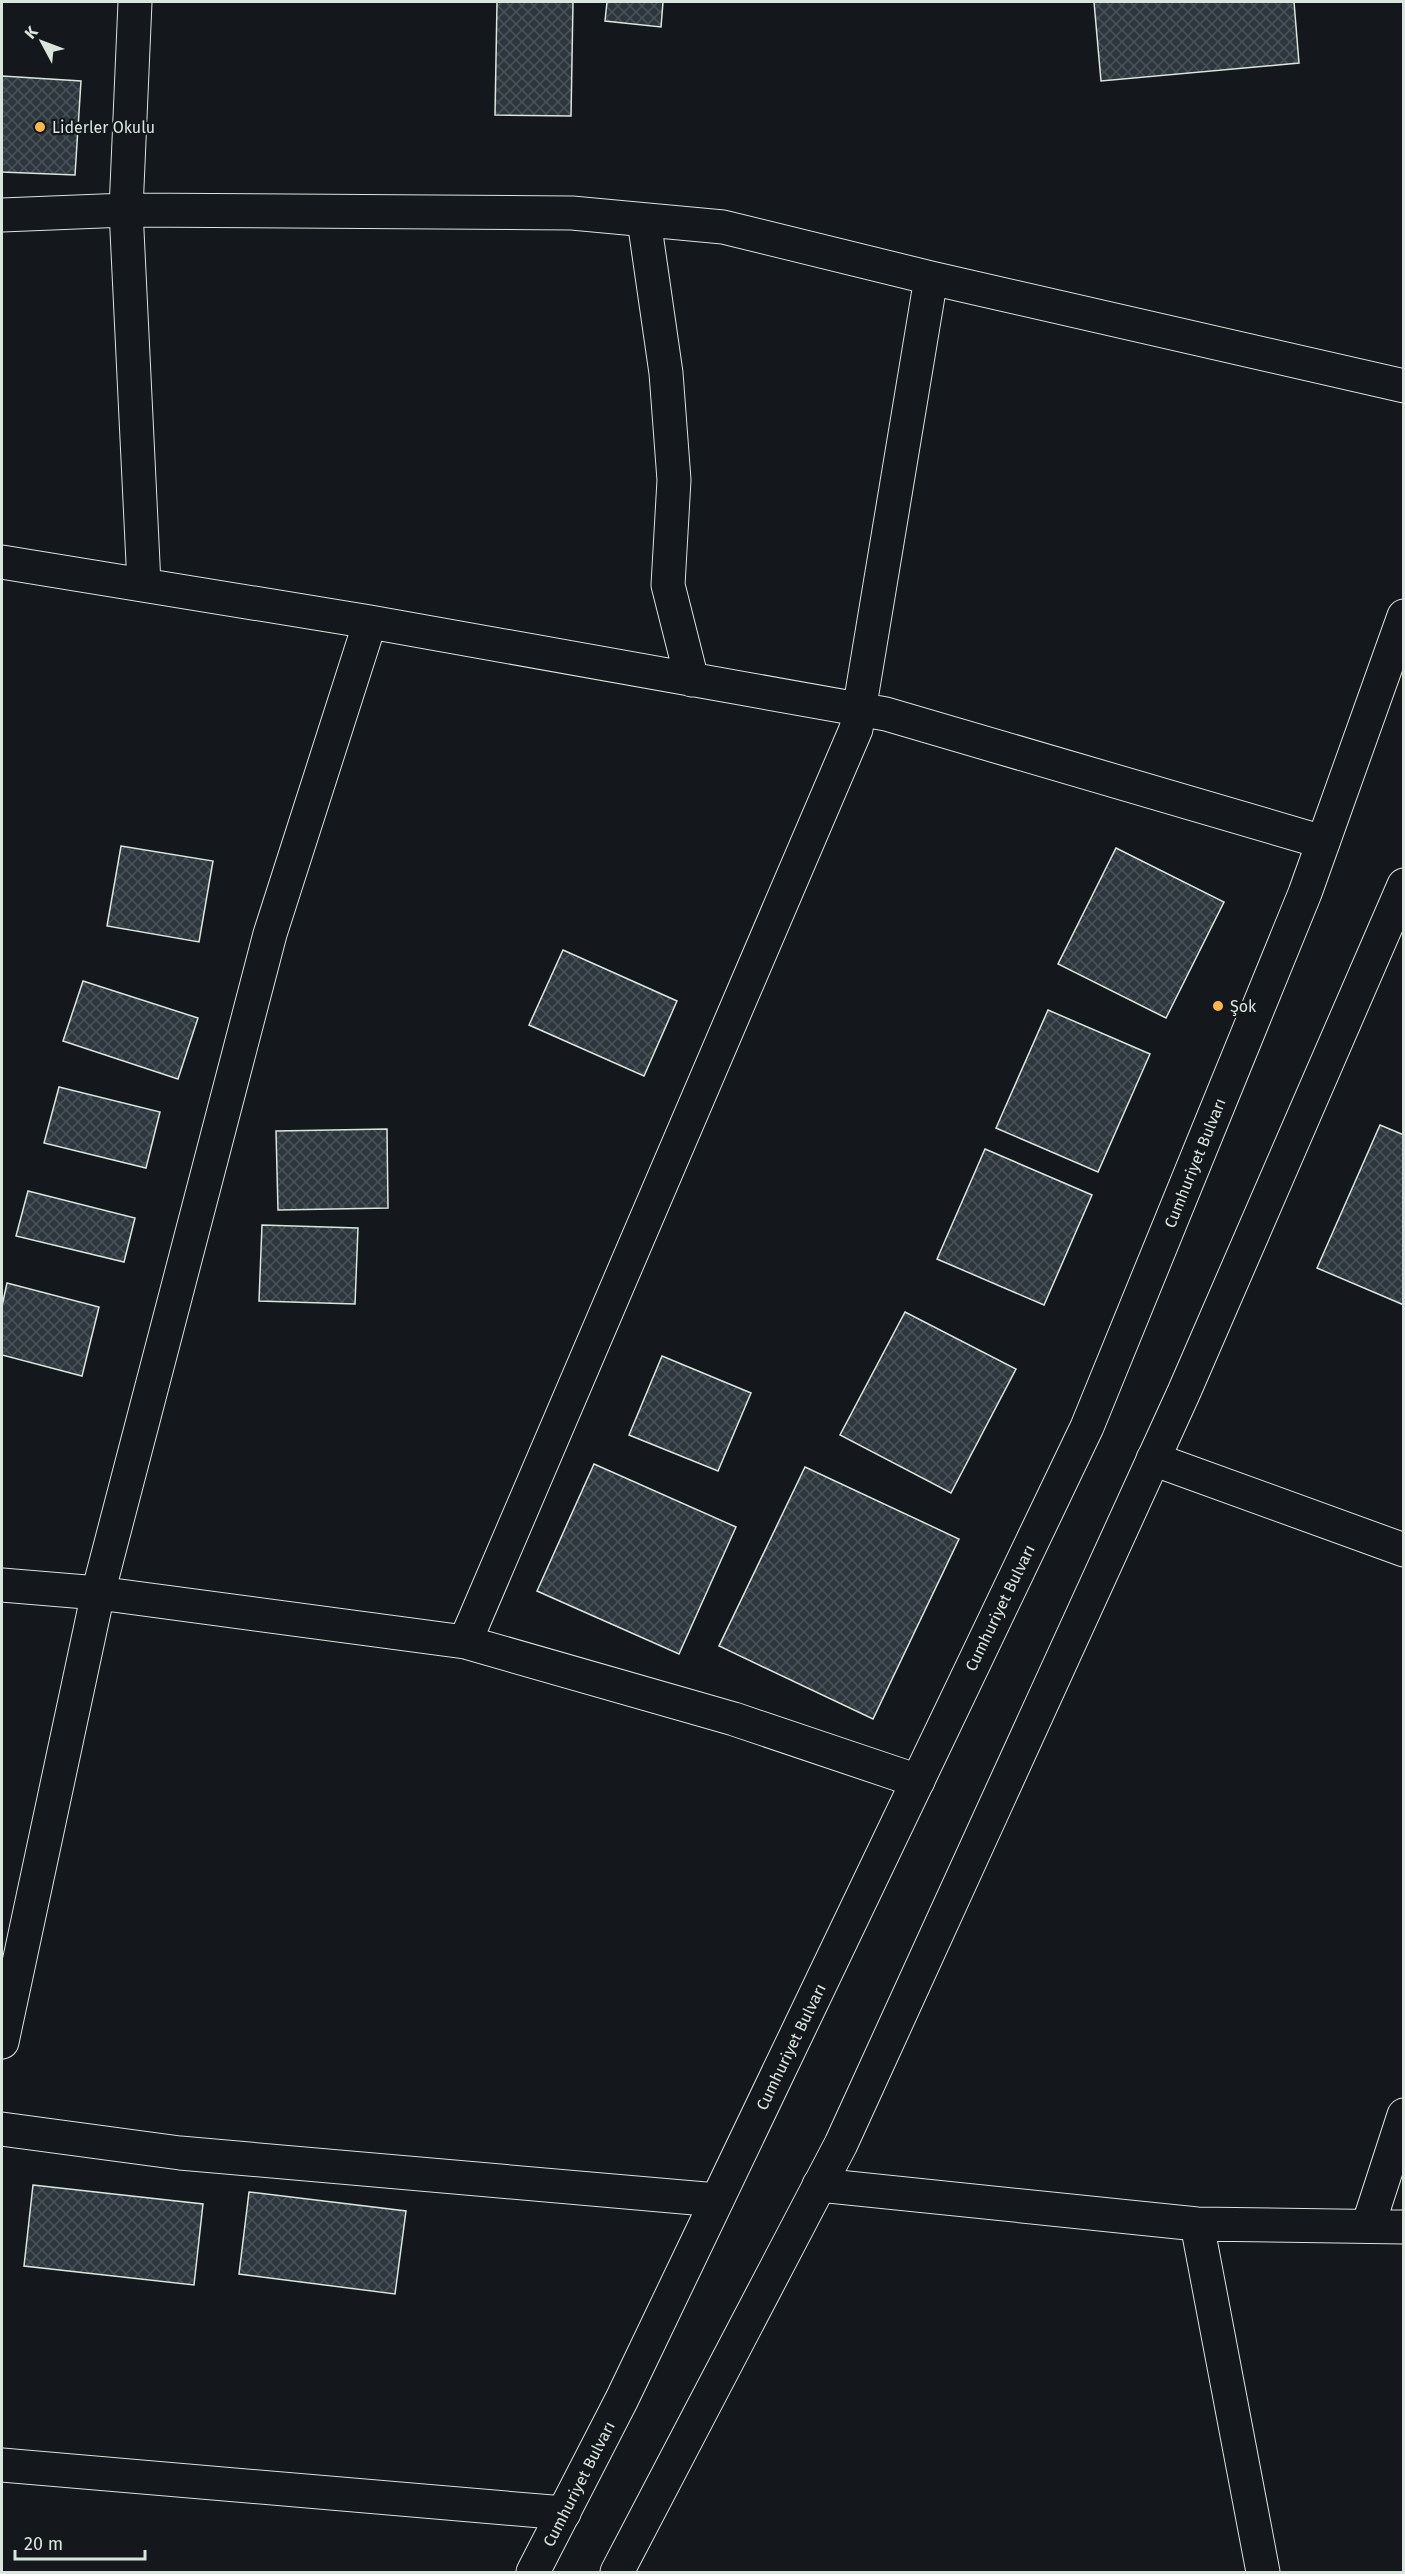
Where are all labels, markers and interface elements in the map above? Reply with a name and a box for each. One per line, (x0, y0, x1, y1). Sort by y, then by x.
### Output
north arrow (12, 12, 72, 72)
text: K (21, 22, 42, 43)
place label: Liderler Okulu (52, 118, 155, 137)
marker: Liderler Okulu (33, 120, 47, 134)
place label: Şok (1230, 997, 1257, 1017)
marker: Şok (1211, 999, 1225, 1013)
street label: Cumhuriyet Bulvarı (1160, 1095, 1230, 1231)
street label: Cumhuriyet Bulvarı (961, 1542, 1039, 1674)
street label: Cumhuriyet Bulvarı (752, 1981, 830, 2113)
street label: Cumhuriyet Bulvarı (539, 2418, 619, 2550)
scale bar (15, 2523, 146, 2561)
text: 20 m (24, 2533, 63, 2555)

